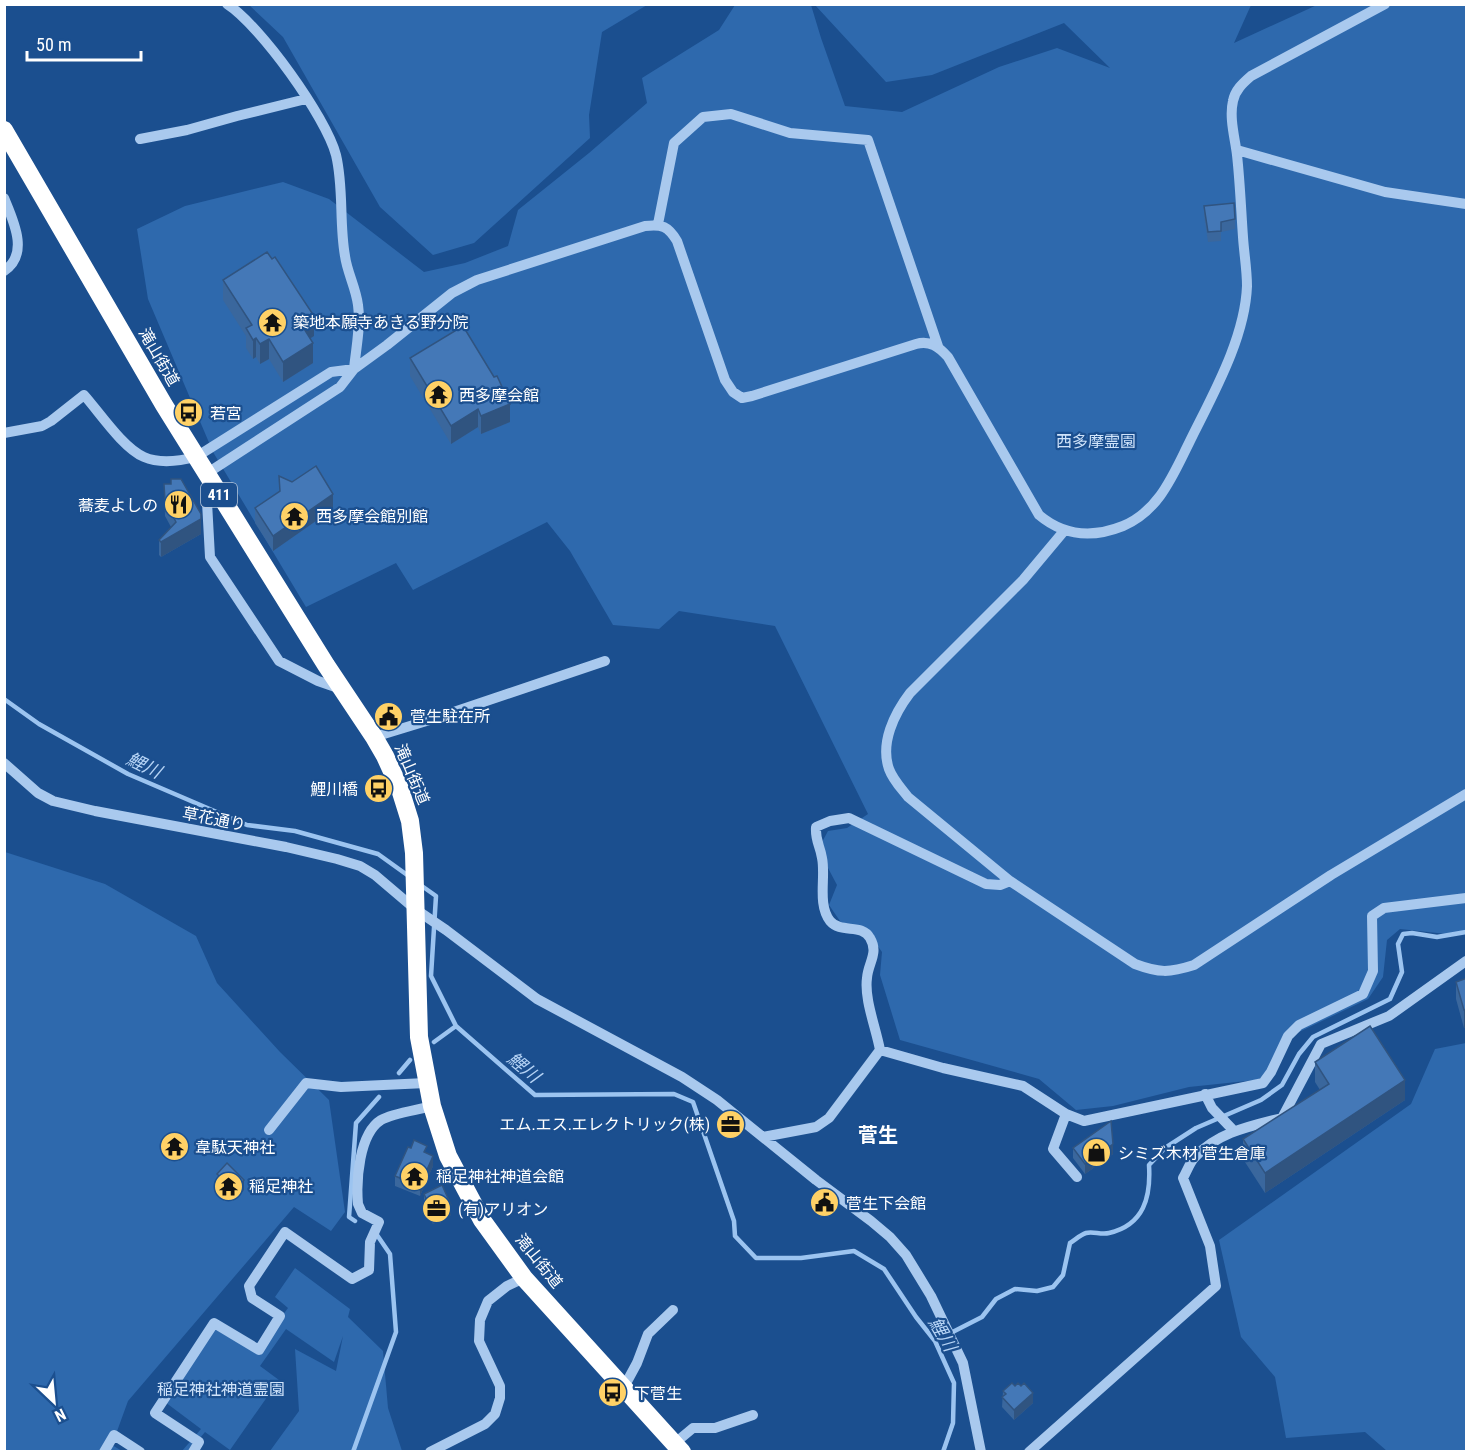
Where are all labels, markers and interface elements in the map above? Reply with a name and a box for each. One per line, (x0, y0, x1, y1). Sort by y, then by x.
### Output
scale bar (27, 24, 141, 62)
text: 50 m (36, 34, 71, 55)
temple icon: 築地本願寺あきる野分院 (256, 306, 288, 338)
place label: 築地本願寺あきる野分院 (293, 313, 469, 332)
street label: 滝山街道 (135, 325, 183, 389)
temple icon: 西多摩会館 (422, 379, 454, 411)
place label: 西多摩会館 (459, 386, 539, 405)
bus stop icon: 若宮 (173, 397, 205, 429)
place label: 若宮 (210, 404, 242, 423)
park label: 西多摩霊園 (1056, 432, 1136, 451)
road number: 411 (201, 483, 237, 507)
restaurant icon: 蕎麦よしの (163, 489, 195, 521)
place label: 蕎麦よしの (78, 496, 158, 515)
temple icon: 西多摩会館別館 (279, 500, 311, 532)
place label: 西多摩会館別館 (316, 507, 428, 526)
public building icon: 菅生駐在所 (373, 700, 405, 732)
place label: 菅生駐在所 (410, 707, 490, 726)
street label: 滝山街道 (391, 741, 433, 807)
water label: 鯉川 (123, 748, 167, 783)
bus stop icon: 鯉川橋 (363, 773, 395, 805)
place label: 鯉川橋 (310, 780, 358, 799)
street label: 草花通り (181, 804, 247, 834)
water label: 鯉川 (503, 1047, 546, 1088)
office icon: エム.エス.エレクトリック(株) (715, 1108, 747, 1140)
place label: エム.エス.エレクトリック(株) (499, 1115, 710, 1134)
district label: 菅生 (858, 1123, 898, 1147)
temple icon: 韋駄天神社 (158, 1131, 190, 1163)
shop icon: シミズ木材 菅生倉庫 (1081, 1137, 1113, 1169)
place label: 韋駄天神社 (195, 1138, 275, 1157)
place label: シミズ木材 菅生倉庫 (1118, 1144, 1266, 1163)
temple icon: 稲足神社神道会館 (399, 1160, 431, 1192)
place label: 稲足神社神道会館 (436, 1167, 564, 1186)
temple icon: 稲足神社 (212, 1170, 244, 1202)
place label: 稲足神社 (249, 1177, 313, 1196)
public building icon: 菅生下会館 (809, 1187, 841, 1219)
office icon: (有)アリオン (421, 1193, 453, 1225)
place label: 菅生下会館 (846, 1194, 926, 1213)
place label: (有)アリオン (458, 1200, 548, 1219)
street label: 滝山街道 (511, 1230, 567, 1292)
water label: 鯉川 (925, 1313, 962, 1357)
north arrow (24, 1372, 84, 1432)
bus stop icon: 下菅生 (597, 1377, 629, 1409)
park label: 稲足神社神道霊園 (157, 1380, 285, 1399)
place label: 下菅生 (634, 1384, 682, 1403)
text: N (52, 1404, 69, 1426)

